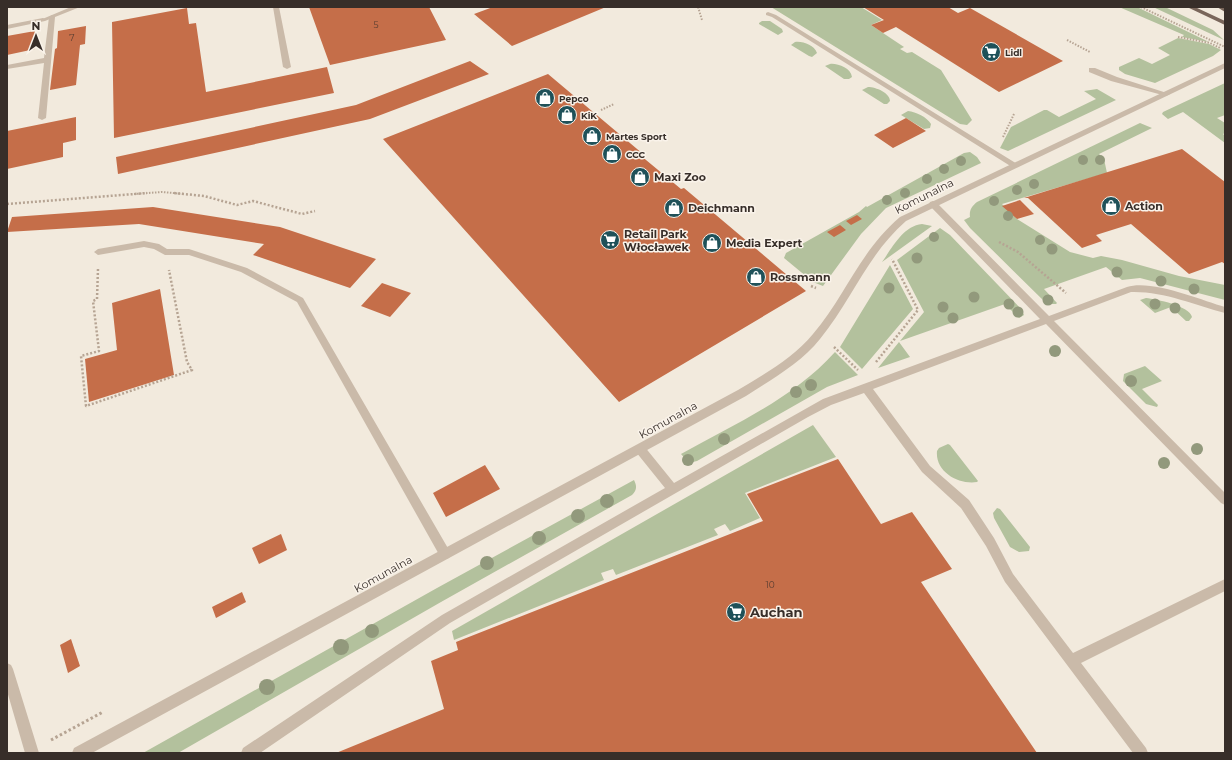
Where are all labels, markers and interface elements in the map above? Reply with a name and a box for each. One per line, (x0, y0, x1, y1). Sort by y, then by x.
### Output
north arrow (16, 16, 56, 56)
text: N (32, 19, 40, 33)
house number: 5 (373, 19, 379, 30)
house number: 7 (69, 32, 75, 43)
supermarket icon: Lidl (980, 41, 1002, 63)
place label: Lidl (1005, 47, 1022, 58)
shop icon: Pepco (534, 87, 556, 109)
place label: Pepco (559, 93, 589, 104)
shop icon: KiK (556, 104, 578, 126)
place label: KiK (581, 110, 597, 121)
shop icon: Martes Sport (581, 125, 603, 147)
place label: Martes Sport (606, 131, 667, 142)
shop icon: CCC (601, 143, 623, 165)
place label: CCC (626, 149, 645, 160)
shop icon: Maxi Zoo (629, 166, 651, 188)
place label: Maxi Zoo (654, 170, 706, 184)
street label: Komunalna (892, 175, 956, 217)
shop icon: Action (1100, 195, 1122, 217)
shop icon: Deichmann (663, 197, 685, 219)
place label: Action (1124, 199, 1163, 213)
place label: Deichmann (688, 201, 755, 215)
place label: Retail Park Włocławek (624, 227, 689, 254)
supermarket icon: Retail Park Włocławek (599, 229, 621, 251)
shop icon: Media Expert (701, 232, 723, 254)
place label: Media Expert (726, 236, 803, 250)
shop icon: Rossmann (745, 266, 767, 288)
place label: Rossmann (770, 270, 831, 284)
street label: Komunalna (636, 398, 700, 442)
street label: Komunalna (351, 552, 415, 596)
house number: 10 (765, 579, 775, 590)
supermarket icon: Auchan (725, 601, 747, 623)
place label: Auchan (749, 604, 802, 620)

